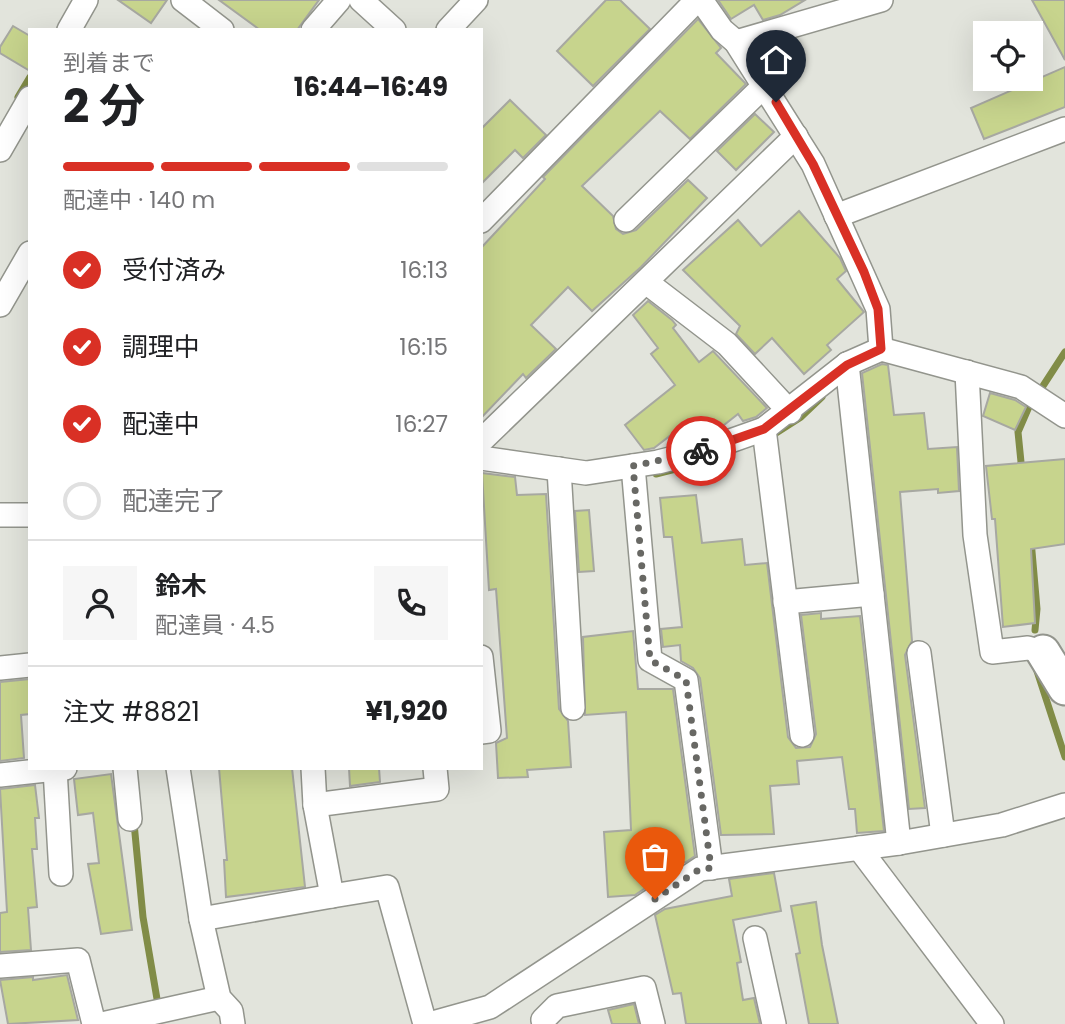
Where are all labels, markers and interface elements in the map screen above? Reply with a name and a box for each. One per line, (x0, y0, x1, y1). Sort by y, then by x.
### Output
map controls (973, 21, 1043, 91)
button: locate (973, 21, 1043, 91)
pin (746, 30, 806, 102)
icon: home (757, 41, 795, 79)
text: 到着まで (63, 47, 155, 79)
text: 16:44–16:49 (294, 69, 448, 105)
text: 2 分 (63, 74, 145, 138)
text: 配達中 · 140 m (63, 184, 215, 216)
icon: check (63, 251, 101, 289)
text: 受付済み (122, 252, 226, 288)
text: 16:13 (400, 254, 448, 286)
icon: check (63, 328, 101, 366)
text: 調理中 (122, 329, 200, 365)
text: 16:15 (399, 331, 448, 363)
icon: check (63, 405, 101, 443)
text: 配達中 (122, 406, 200, 442)
text: 16:27 (395, 408, 448, 440)
courier (666, 416, 736, 486)
icon: bike (682, 432, 720, 470)
text: 配達完了 (122, 483, 226, 519)
button: person (63, 566, 137, 640)
button: phone (374, 566, 448, 640)
text: 鈴木 (155, 568, 207, 604)
text: 配達員 · 4.5 (155, 609, 275, 641)
text: ¥1,920 (366, 693, 448, 729)
text: 注文 #8821 (63, 694, 200, 730)
pin (625, 827, 685, 899)
icon: bag (636, 838, 674, 876)

